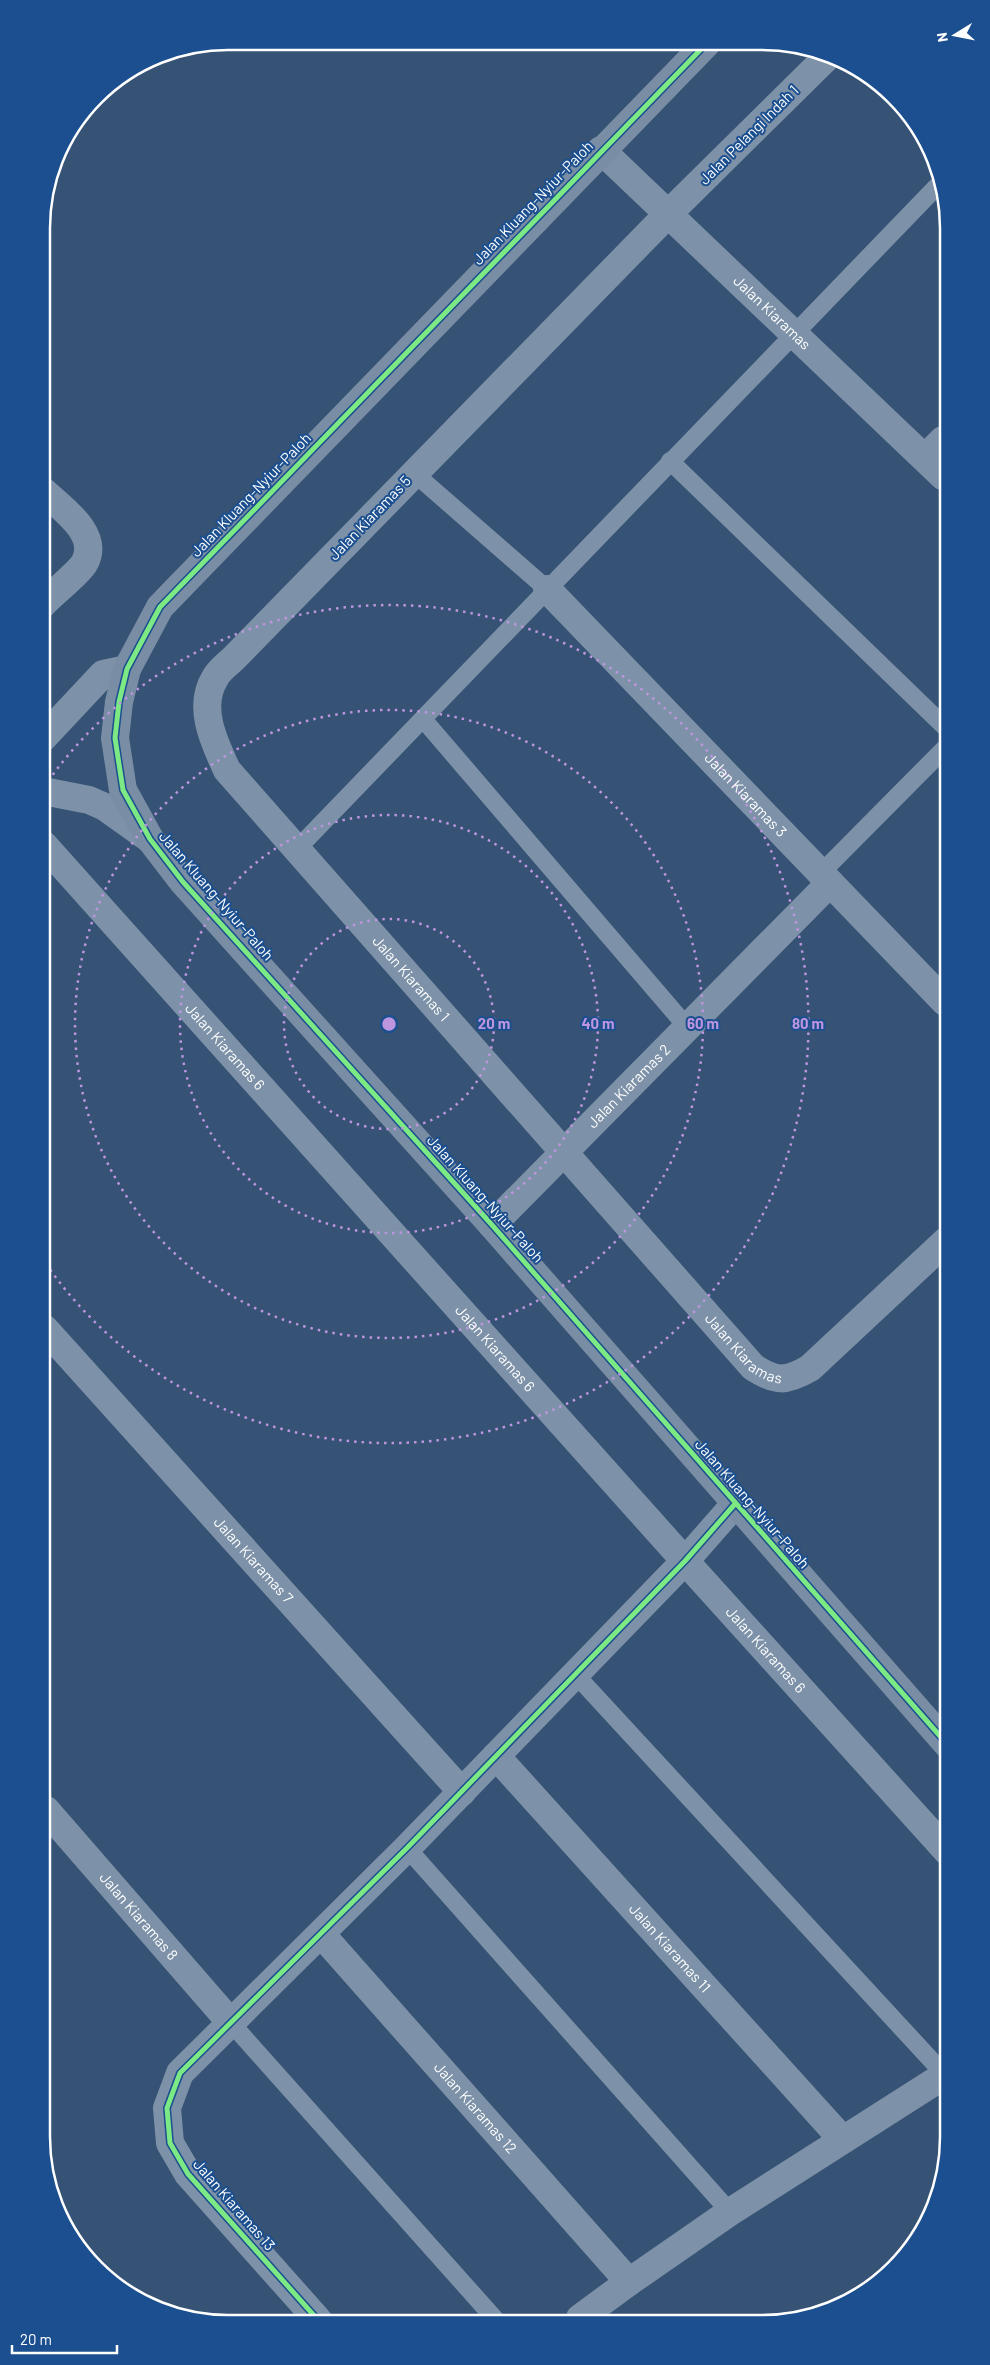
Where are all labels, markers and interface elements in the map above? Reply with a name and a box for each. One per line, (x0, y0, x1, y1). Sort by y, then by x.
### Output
north arrow (930, 10, 980, 60)
text: N (933, 31, 951, 43)
street label: Jalan Pelangi Indah 1 (695, 81, 802, 188)
street label: Jalan Kluang-Nyiur-Paloh (468, 137, 596, 268)
street label: Jalan Kiaramas (730, 271, 815, 353)
street label: Jalan Kluang-Nyiur-Paloh (186, 429, 314, 560)
street label: Jalan Kiaramas 5 (325, 471, 414, 563)
street label: Jalan Kiaramas 3 (701, 748, 791, 840)
street label: Jalan Kluang-Nyiur-Paloh (156, 827, 278, 964)
street label: Jalan Kiaramas 1 (369, 932, 454, 1025)
street label: Jalan Kiaramas 6 (182, 999, 269, 1093)
text: 20 m (478, 1014, 510, 1032)
text: 40 m (581, 1014, 615, 1032)
text: 60 m (687, 1014, 719, 1032)
text: 80 m (792, 1014, 824, 1032)
centre of rings (380, 1015, 398, 1033)
street label: Jalan Kiaramas 2 (583, 1040, 674, 1131)
street label: Jalan Kluang-Nyiur-Paloh (424, 1131, 548, 1266)
street label: Jalan Kiaramas 6 (452, 1301, 539, 1395)
street label: Jalan Kiaramas (702, 1309, 783, 1387)
street label: Jalan Kluang-Nyiur-Paloh (692, 1435, 814, 1572)
street label: Jalan Kiaramas 7 (210, 1513, 297, 1606)
street label: Jalan Kiaramas 6 (723, 1602, 810, 1696)
street label: Jalan Kiaramas 8 (96, 1868, 182, 1963)
street label: Jalan Kiaramas 11 (626, 1899, 715, 1996)
street label: Jalan Kiaramas 12 (431, 2058, 521, 2157)
street label: Jalan Kiaramas 13 (190, 2155, 279, 2254)
scale bar (12, 2322, 118, 2354)
text: 20 m (20, 2330, 52, 2348)

